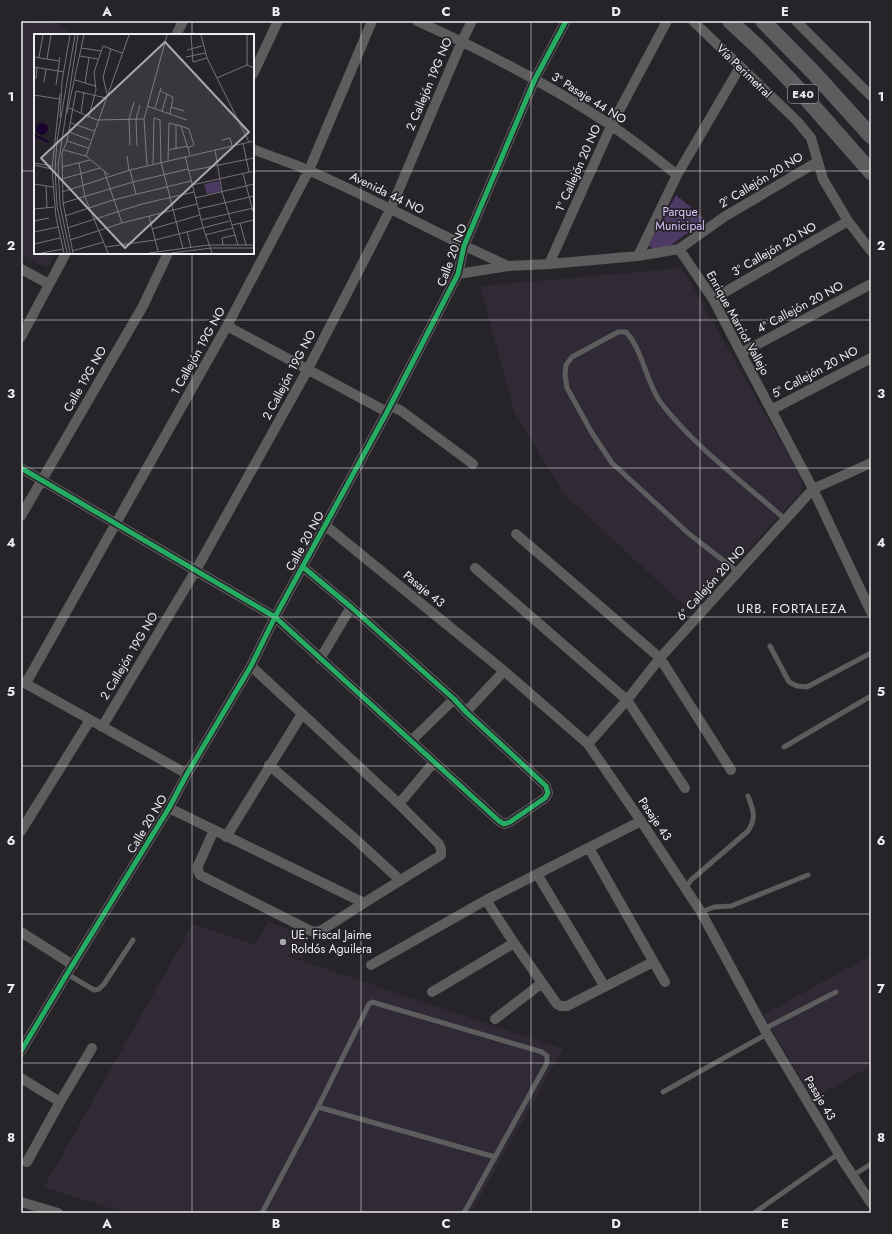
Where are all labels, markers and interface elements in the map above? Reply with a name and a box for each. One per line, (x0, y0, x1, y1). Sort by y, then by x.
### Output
text: A (101, 2, 112, 21)
text: B (272, 2, 281, 21)
text: C (441, 2, 451, 21)
text: D (611, 2, 621, 21)
text: E (781, 2, 789, 21)
inset map (34, 34, 254, 254)
street label: 2 Callejón 19G NO (401, 35, 457, 133)
street label: Vía Perimetral (712, 40, 776, 102)
street label: 3º Pasaje 44 NO (548, 68, 630, 128)
road number: E40 (788, 85, 818, 103)
text: 1 (8, 87, 14, 106)
text: 1 (878, 87, 884, 106)
street label: 1º Callejón 20 NO (551, 121, 605, 215)
street label: 2º Callejón 20 NO (716, 148, 806, 212)
street label: Avenida 44 NO (347, 167, 427, 219)
park label: Parque Municipal (655, 203, 705, 235)
street label: 3º Callejón 20 NO (728, 217, 820, 281)
street label: Calle 20 NO (432, 221, 472, 289)
text: 2 (7, 236, 15, 255)
text: 2 (877, 236, 885, 255)
street label: Enrique Marriot Vallejo (702, 268, 774, 379)
street label: 4º Callejón 20 NO (754, 277, 846, 337)
street label: 1 Callejón 19G NO (166, 304, 230, 398)
street label: 2 Callejón 19G NO (258, 327, 320, 423)
street label: 5º Callejón 20 NO (769, 342, 861, 402)
street label: Calle 19G NO (59, 343, 111, 415)
text: 3 (7, 384, 15, 403)
text: 3 (877, 384, 885, 403)
street label: Calle 20 NO (281, 508, 329, 574)
text: 4 (6, 533, 16, 552)
text: 4 (876, 533, 886, 552)
street label: 6º Callejón 20 NO (672, 542, 750, 624)
street label: Pasaje 43 (399, 567, 449, 612)
district label: URB. FORTALEZA (737, 599, 847, 618)
street label: 2 Callejón 19G NO (96, 609, 162, 703)
text: 5 (7, 682, 15, 701)
text: 5 (877, 682, 885, 701)
street label: Calle 20 NO (122, 791, 172, 857)
street label: Pasaje 43 (634, 794, 676, 845)
text: 6 (7, 831, 16, 850)
text: 6 (877, 831, 886, 850)
place label: UE. Fiscal Jaime Roldós Aguilera (291, 926, 372, 958)
marker: UE. Fiscal Jaime Roldós Aguilera (278, 937, 288, 947)
text: 7 (7, 979, 15, 998)
text: 7 (877, 979, 885, 998)
street label: Pasaje 43 (800, 1072, 841, 1124)
text: 8 (7, 1128, 15, 1147)
text: 8 (877, 1128, 885, 1147)
text: A (101, 1214, 112, 1233)
text: B (272, 1214, 281, 1233)
text: C (441, 1214, 451, 1233)
text: D (611, 1214, 621, 1233)
text: E (781, 1214, 789, 1233)

